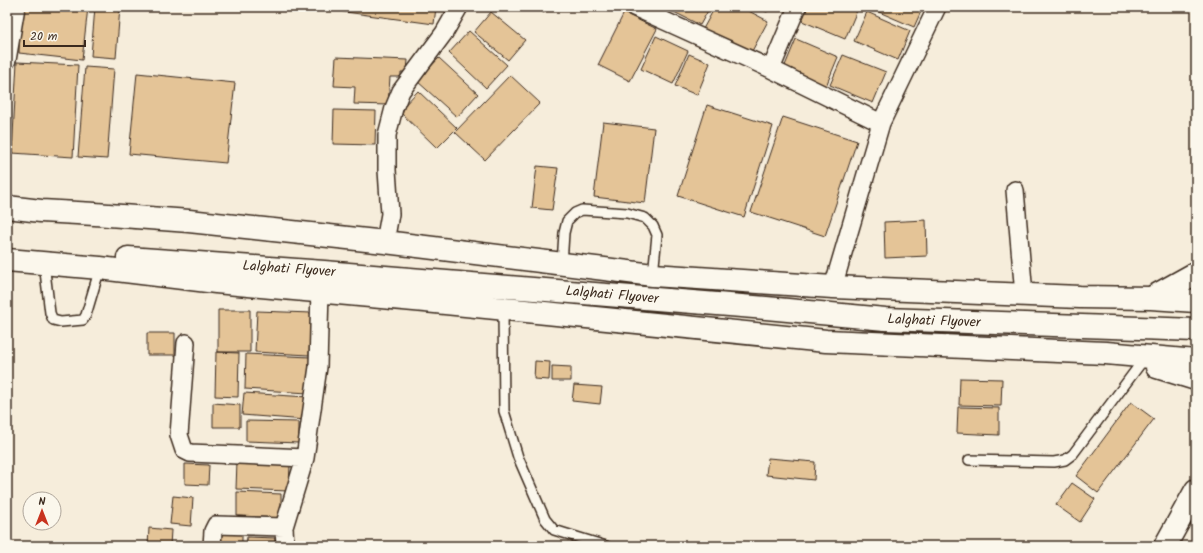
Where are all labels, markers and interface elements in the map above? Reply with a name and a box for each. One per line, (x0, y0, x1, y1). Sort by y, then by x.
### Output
scale bar (24, 22, 85, 48)
text: 20 m (30, 27, 58, 46)
street label: Lalghati Flyover (242, 255, 338, 283)
street label: Lalghati Flyover (565, 280, 661, 310)
street label: Lalghati Flyover (887, 308, 982, 334)
north arrow (22, 491, 62, 531)
text: N (39, 493, 46, 511)

